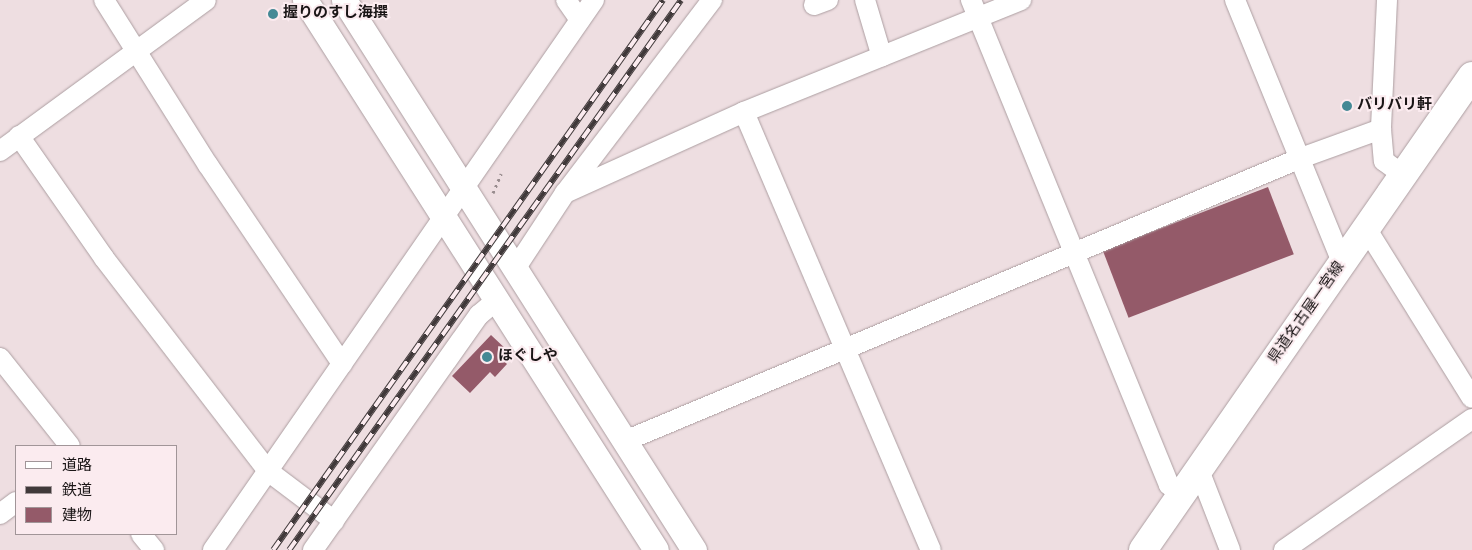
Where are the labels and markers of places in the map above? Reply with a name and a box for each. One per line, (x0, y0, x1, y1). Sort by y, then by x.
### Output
place label: 握りのすし海撰 (283, 5, 388, 23)
marker: 握りのすし海撰 (267, 8, 279, 20)
place label: バリバリ軒 (1357, 97, 1432, 115)
marker: バリバリ軒 (1341, 100, 1353, 112)
place label: ほぐしや (498, 348, 558, 366)
marker: ほぐしや (480, 350, 494, 364)

